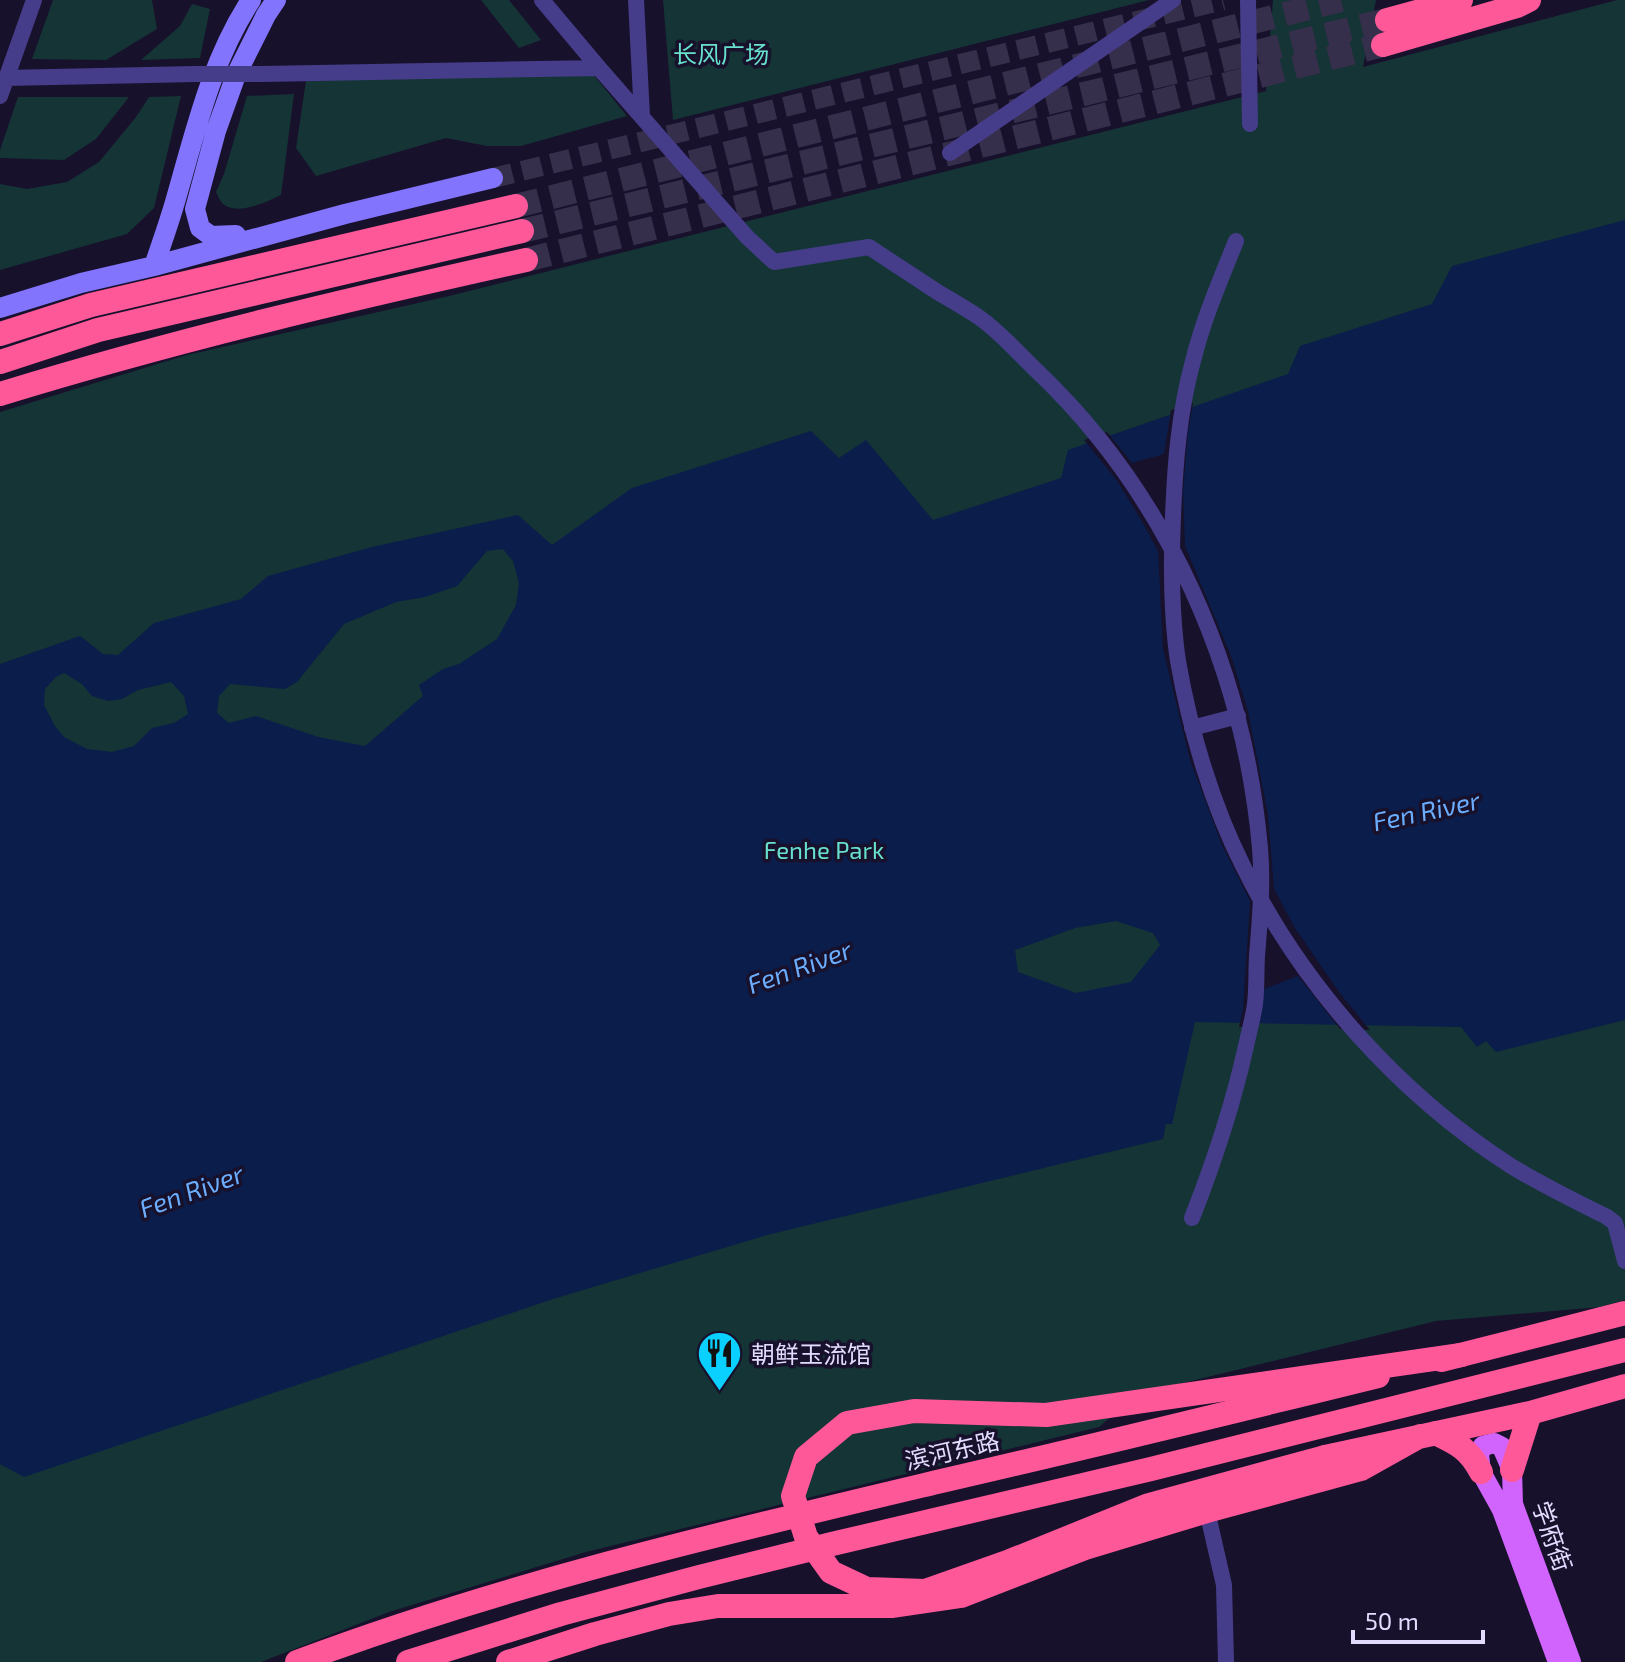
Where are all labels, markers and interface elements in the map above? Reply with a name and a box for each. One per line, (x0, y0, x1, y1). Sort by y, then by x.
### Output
park label: 长风广场 (673, 39, 769, 68)
water label: Fen River (1369, 783, 1483, 836)
park label: Fenhe Park (764, 835, 884, 864)
water label: Fen River (743, 933, 856, 999)
water label: Fen River (135, 1157, 248, 1223)
restaurant icon: 朝鲜玉流馆 (696, 1329, 744, 1392)
place label: 朝鲜玉流馆 (751, 1339, 871, 1368)
street label: 滨河东路 (902, 1425, 1002, 1475)
street label: 学府街 (1528, 1497, 1578, 1575)
scale bar (1353, 1594, 1483, 1644)
text: 50 m (1365, 1606, 1419, 1635)

